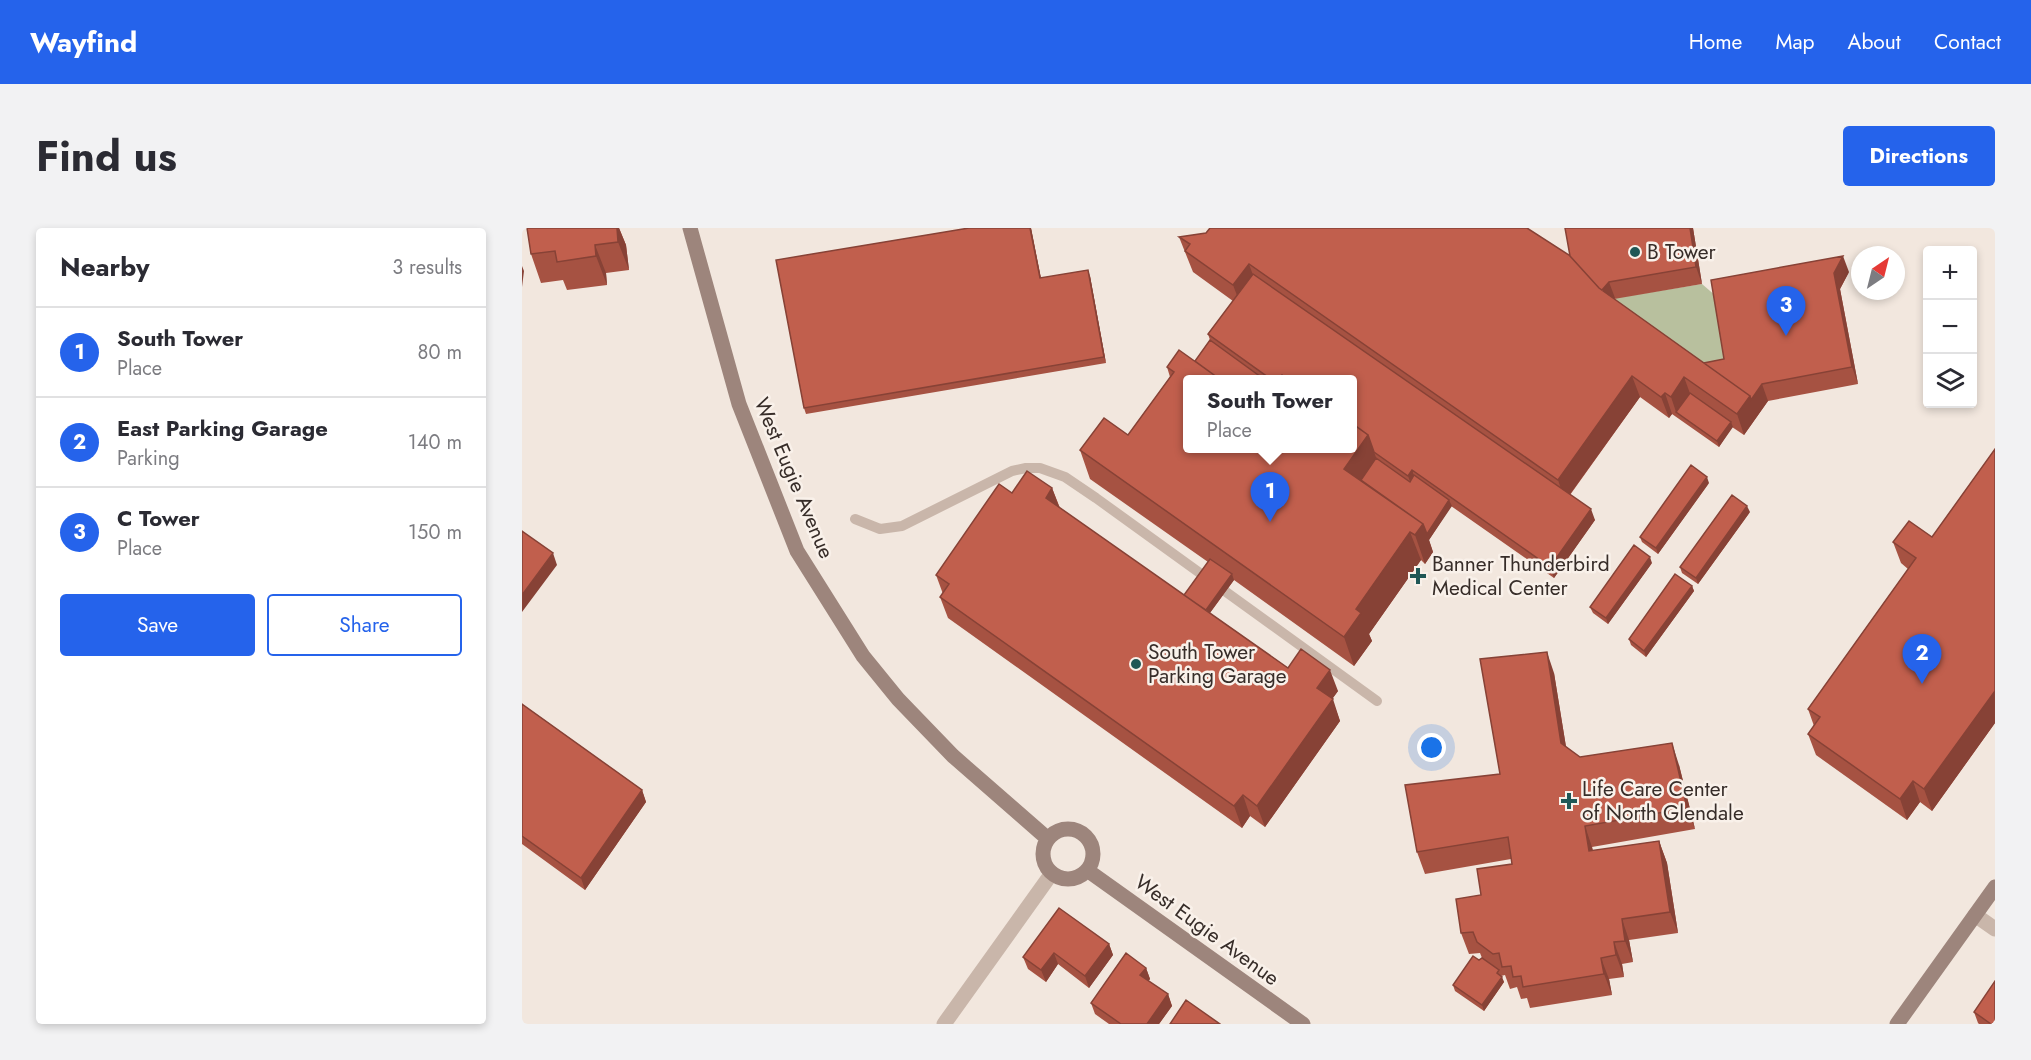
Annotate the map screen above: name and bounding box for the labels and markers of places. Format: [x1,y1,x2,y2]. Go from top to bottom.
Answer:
place label: B Tower [1647,237,1717,267]
marker: B Tower [1628,245,1642,259]
pin: 3 [1766,286,1806,336]
pin: 1 [1250,472,1290,522]
place label: Banner Thunderbird Medical Center [1432,549,1610,603]
marker: Banner Thunderbird Medical Center [1409,567,1427,585]
pin: 2 [1902,634,1942,684]
place label: South Tower Parking Garage [1148,637,1287,691]
marker: South Tower Parking Garage [1129,657,1143,671]
place label: Life Care Center of North Glendale [1582,774,1744,828]
marker: Life Care Center of North Glendale [1560,792,1578,810]

